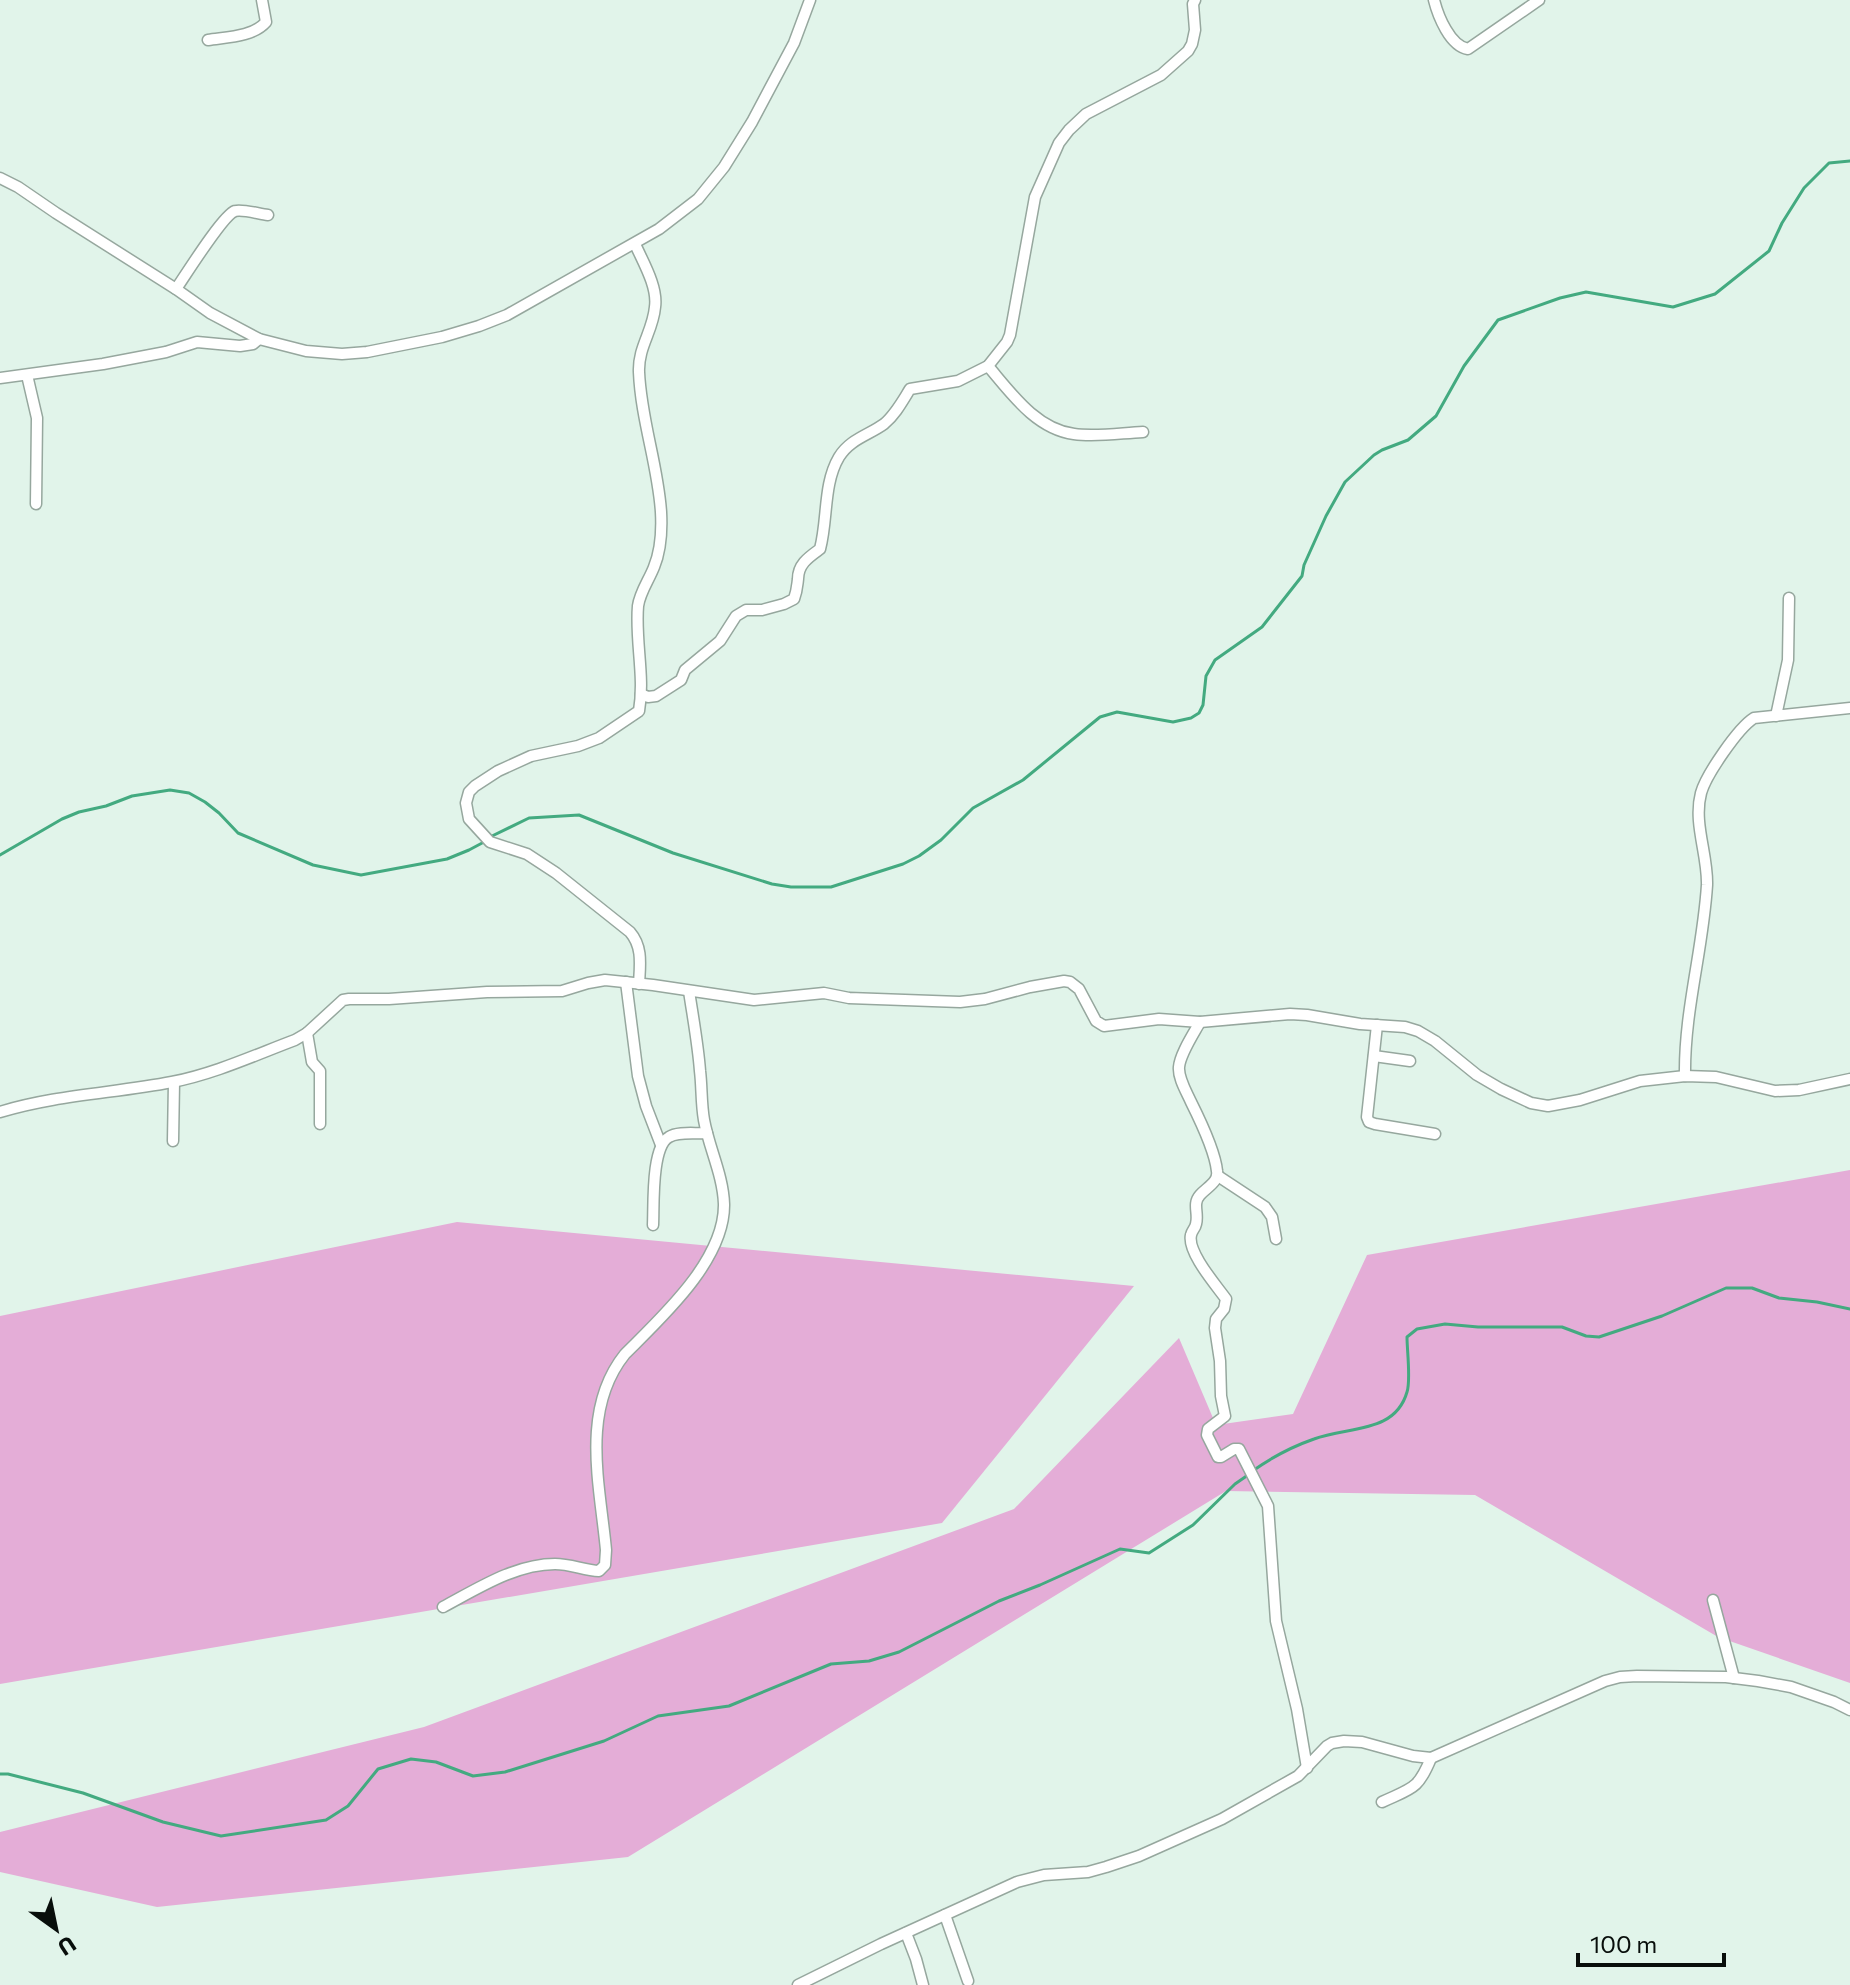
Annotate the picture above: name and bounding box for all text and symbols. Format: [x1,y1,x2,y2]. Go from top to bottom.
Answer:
north arrow [16,1889,96,1969]
scale bar [1578,1917,1724,1967]
text: 100 m [1590,1929,1657,1958]
text: U [53,1931,81,1962]

